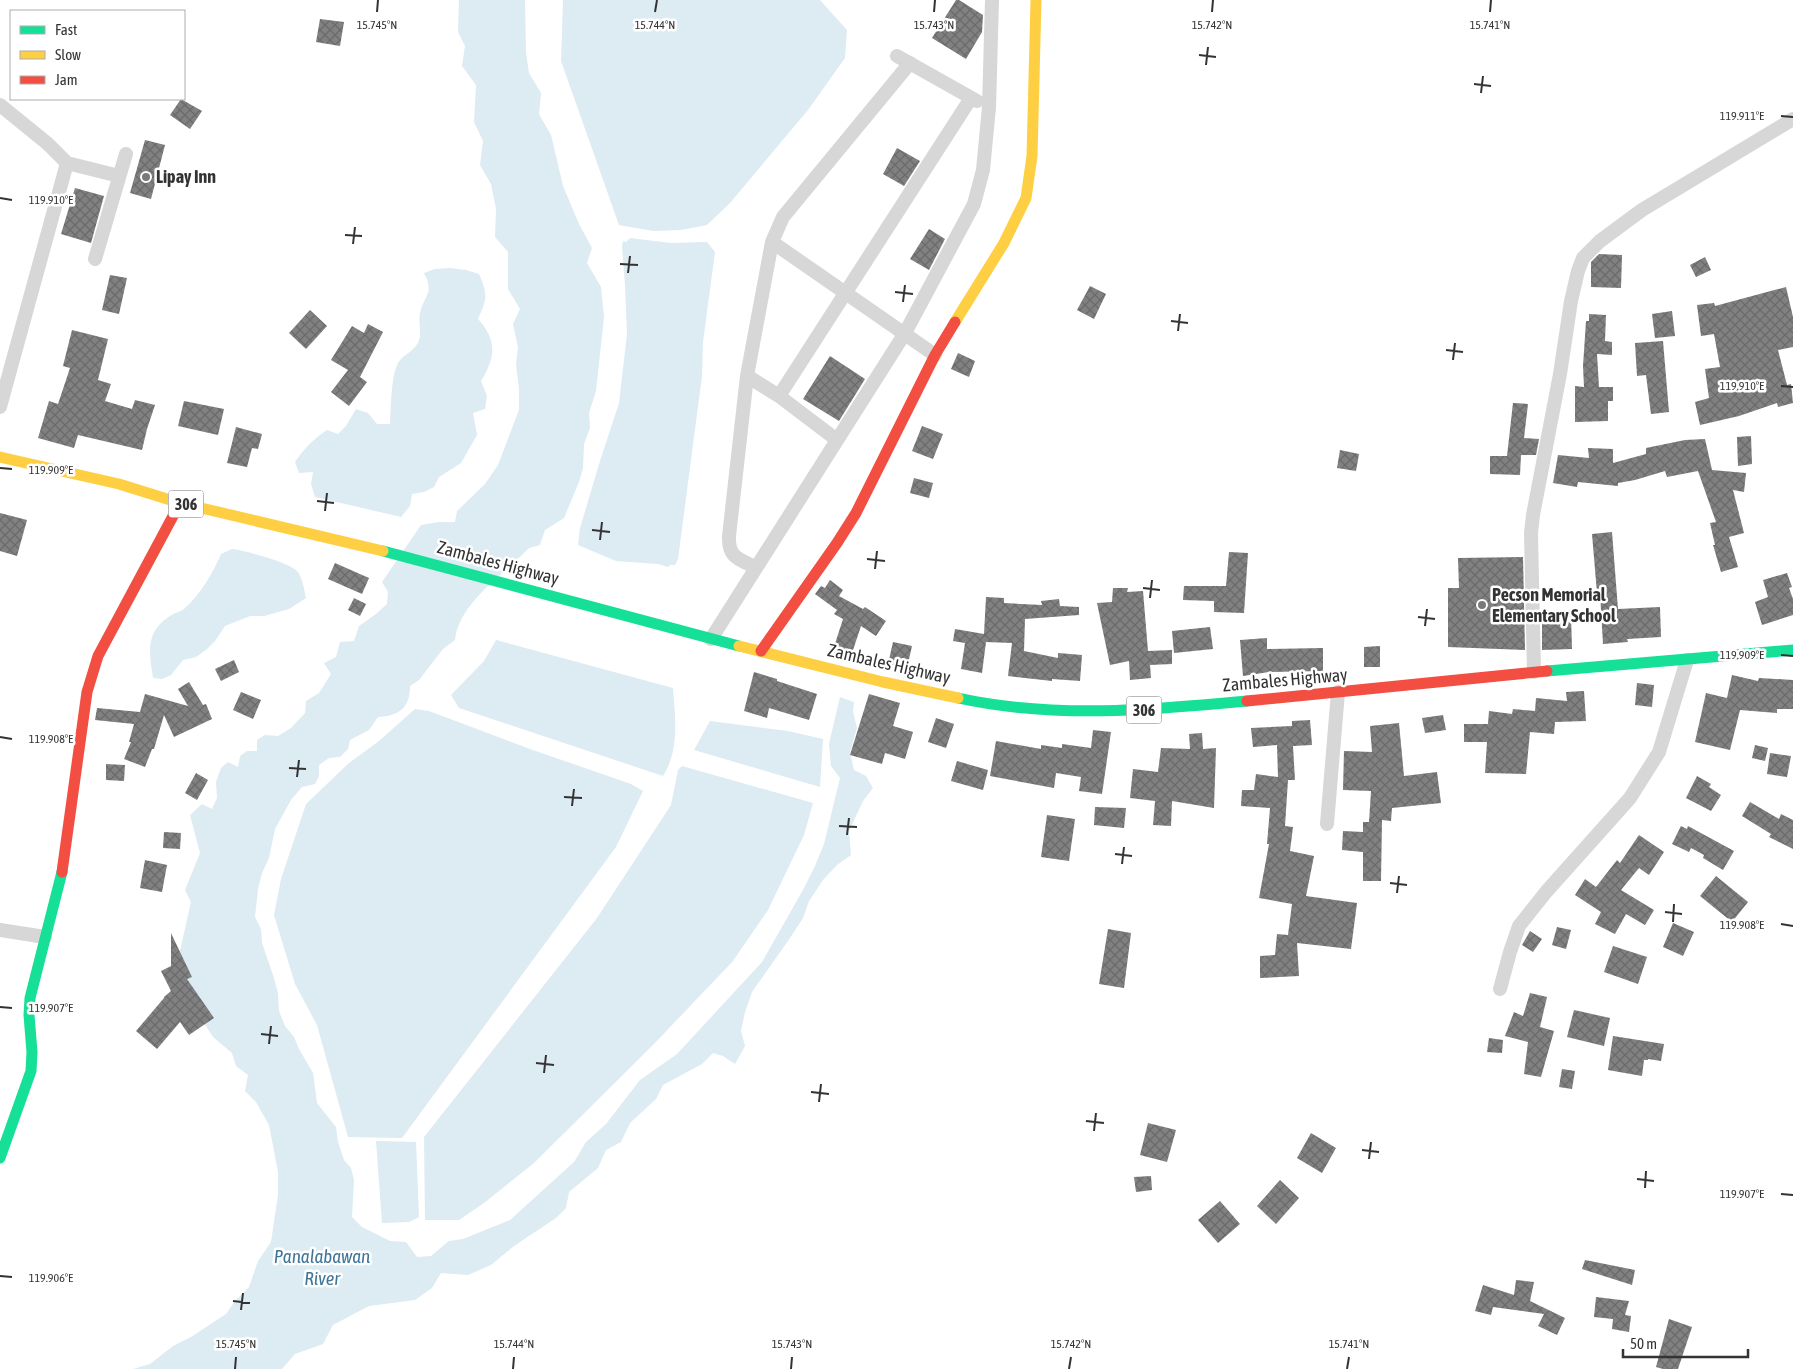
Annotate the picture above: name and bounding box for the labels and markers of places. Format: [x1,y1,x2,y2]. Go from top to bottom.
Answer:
place label: Lipay Inn [156,166,216,187]
marker: Lipay Inn [140,171,152,183]
place label: Pecson Memorial Elementary School [1492,584,1616,626]
marker: Pecson Memorial Elementary School [1476,599,1488,611]

